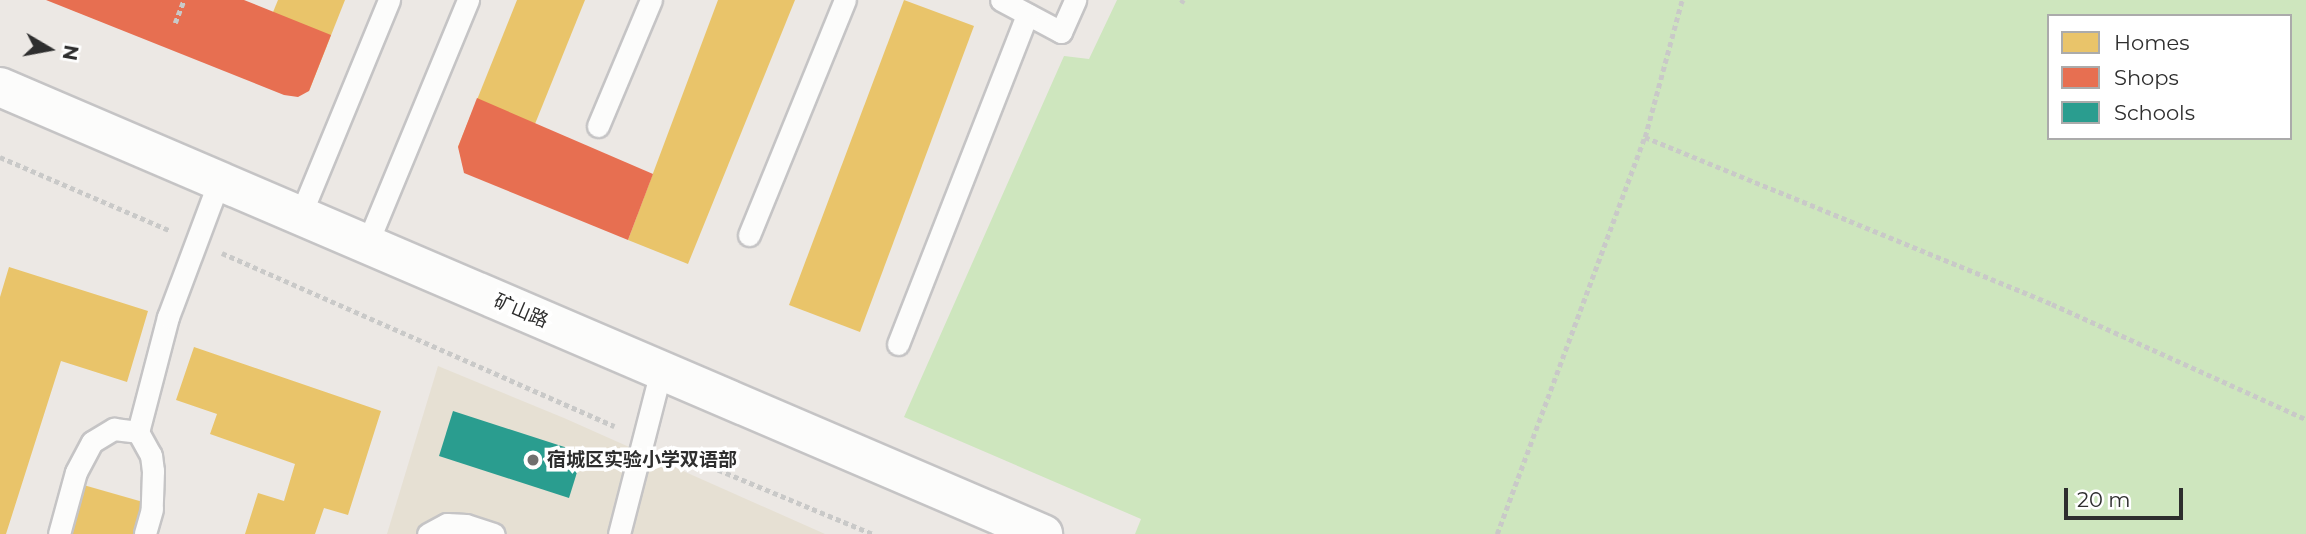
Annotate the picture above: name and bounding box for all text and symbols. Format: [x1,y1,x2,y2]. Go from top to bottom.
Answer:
north arrow [14,14,84,84]
legend [2047,14,2292,140]
text: Homes [2114,30,2189,55]
text: N [58,43,83,62]
text: Shops [2114,65,2179,90]
text: Schools [2114,100,2195,125]
street label: 矿山路 [490,289,552,333]
place label: 宿城区实验小学双语部 [547,449,737,471]
marker: 宿城区实验小学双语部 [525,452,541,468]
scale bar [2068,475,2187,518]
text: 20 m [2077,487,2131,512]

